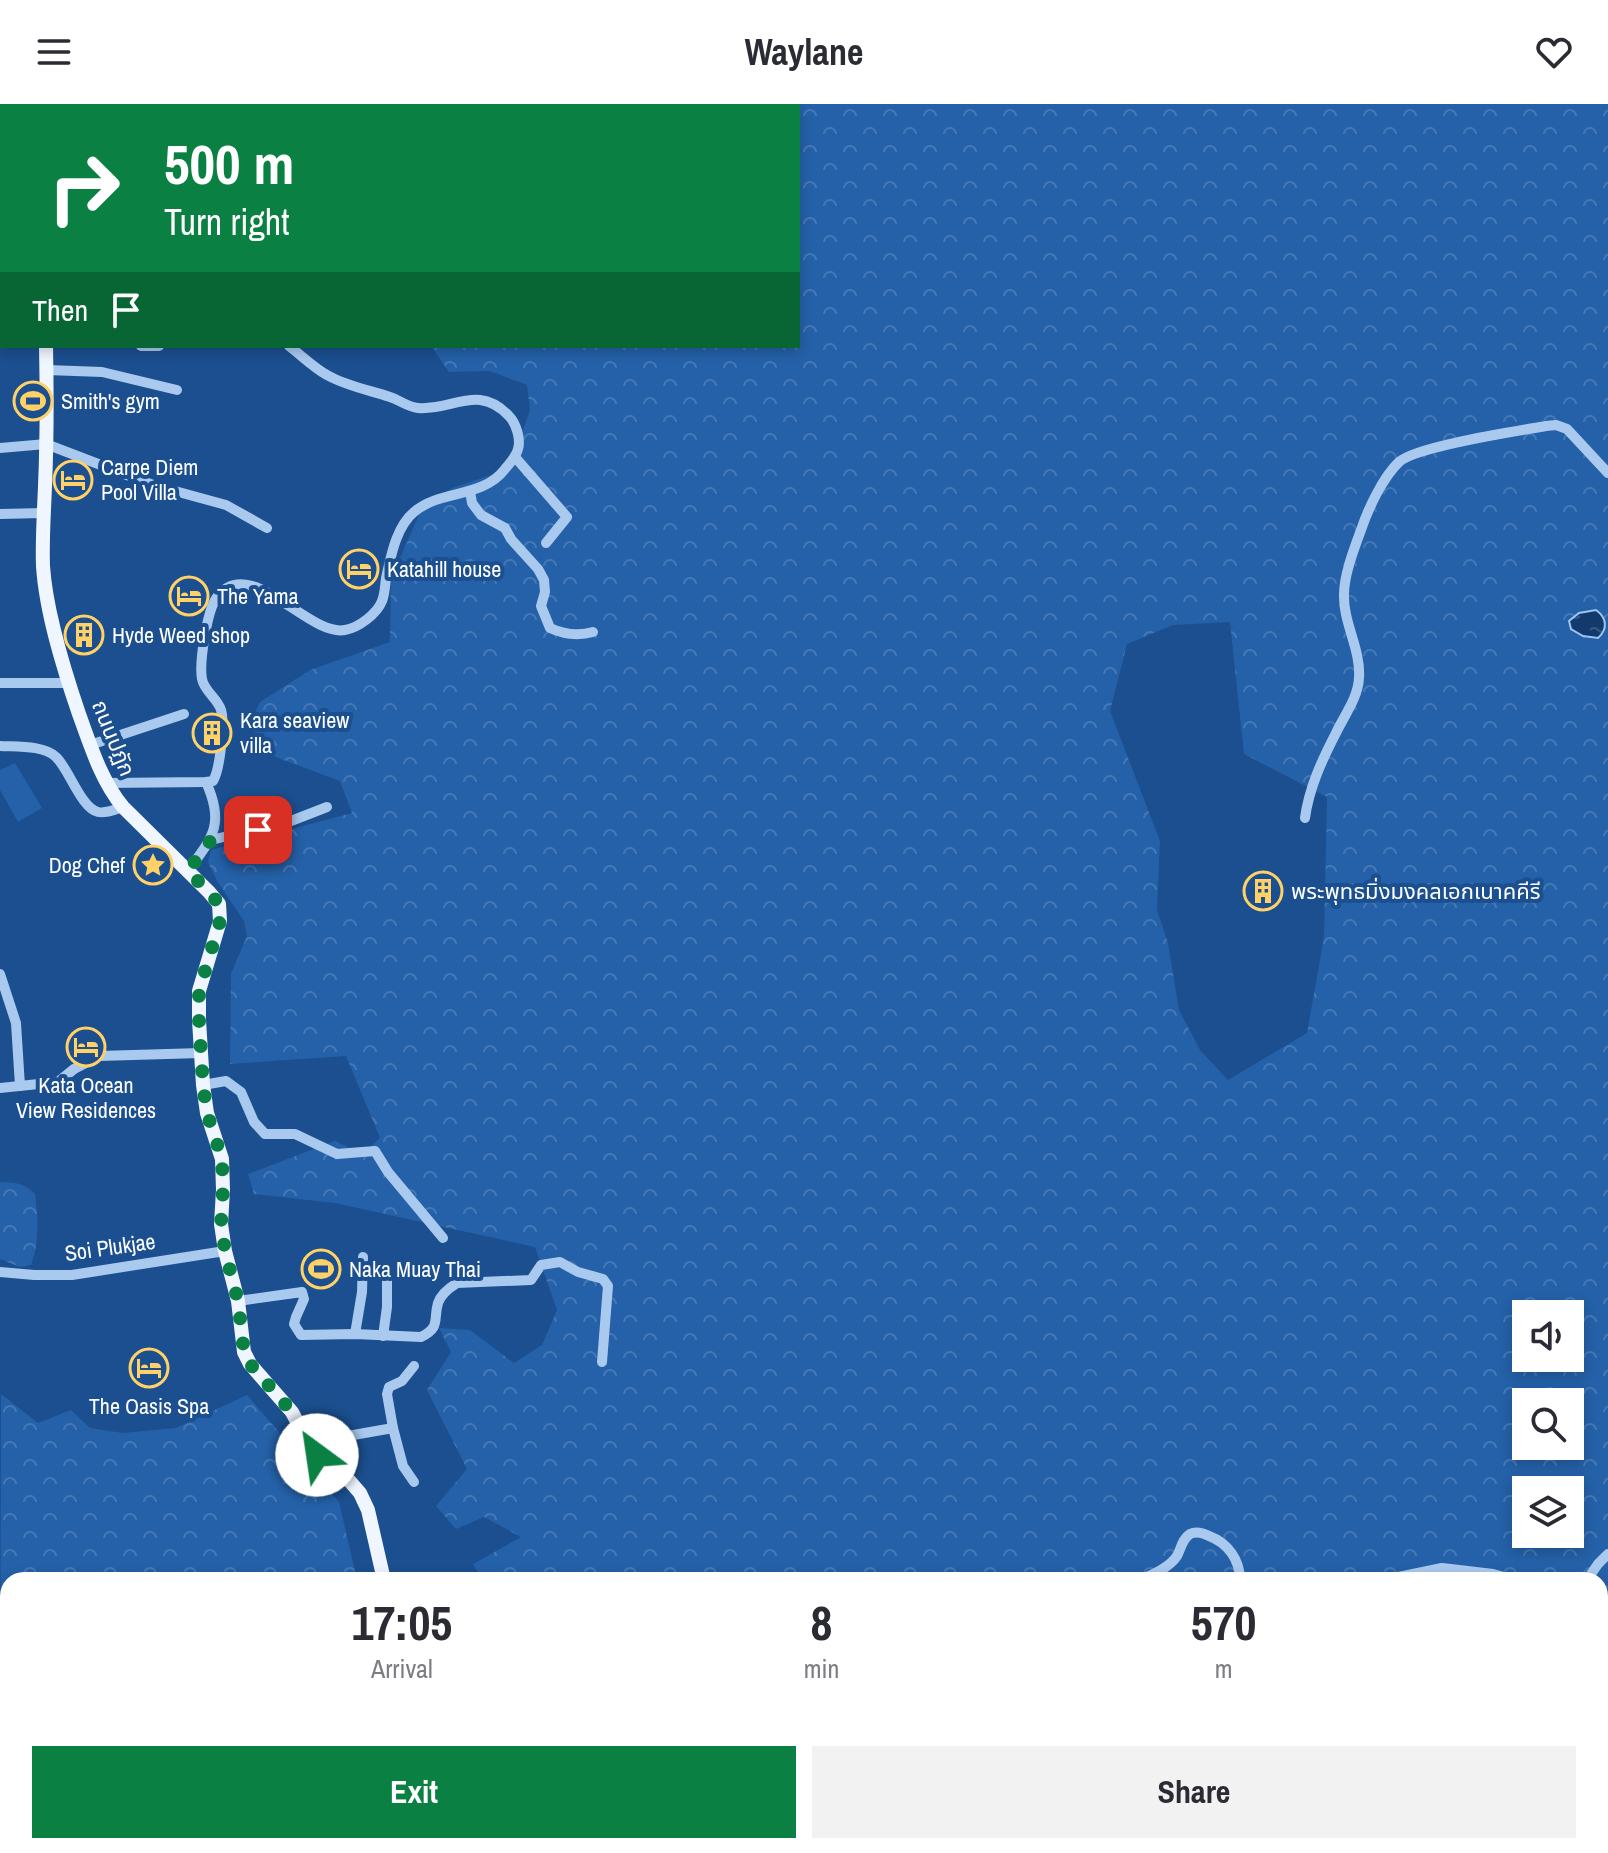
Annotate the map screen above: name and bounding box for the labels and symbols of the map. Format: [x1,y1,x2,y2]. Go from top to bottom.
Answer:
sports icon: Smith's gym [12,380,54,422]
place label: Smith's gym [61,386,160,416]
place label: Carpe Diem Pool Villa [101,452,198,507]
hotel icon: Carpe Diem Pool Villa [52,459,94,501]
hotel icon: Katahill house [338,548,380,590]
place label: Katahill house [387,554,501,584]
hotel icon: The Yama [168,575,210,617]
place label: The Yama [217,581,299,611]
building icon: Hyde Weed shop [63,614,105,656]
place label: Hyde Weed shop [112,620,250,650]
street label: ถนนปฏัก [85,695,143,781]
place label: Kara seaview villa [240,705,349,760]
building icon: Kara seaview villa [191,712,233,754]
pin [224,796,292,864]
place icon: Dog Chef [132,844,174,886]
place label: Dog Chef [49,850,126,880]
building icon: พระพุทธมิ่งมงคลเอกเนาคคีรี [1242,870,1284,912]
place label: พระพุทธมิ่งมงคลเอกเนาคคีรี [1291,876,1541,906]
hotel icon: Kata Ocean View Residences [65,1026,107,1068]
place label: Kata Ocean View Residences [16,1070,156,1125]
street label: Soi Plukjae [63,1226,157,1268]
sports icon: Naka Muay Thai [300,1248,342,1290]
place label: Naka Muay Thai [349,1254,481,1284]
hotel icon: The Oasis Spa [128,1347,170,1389]
place label: The Oasis Spa [89,1391,209,1421]
position arrow [275,1413,359,1497]

